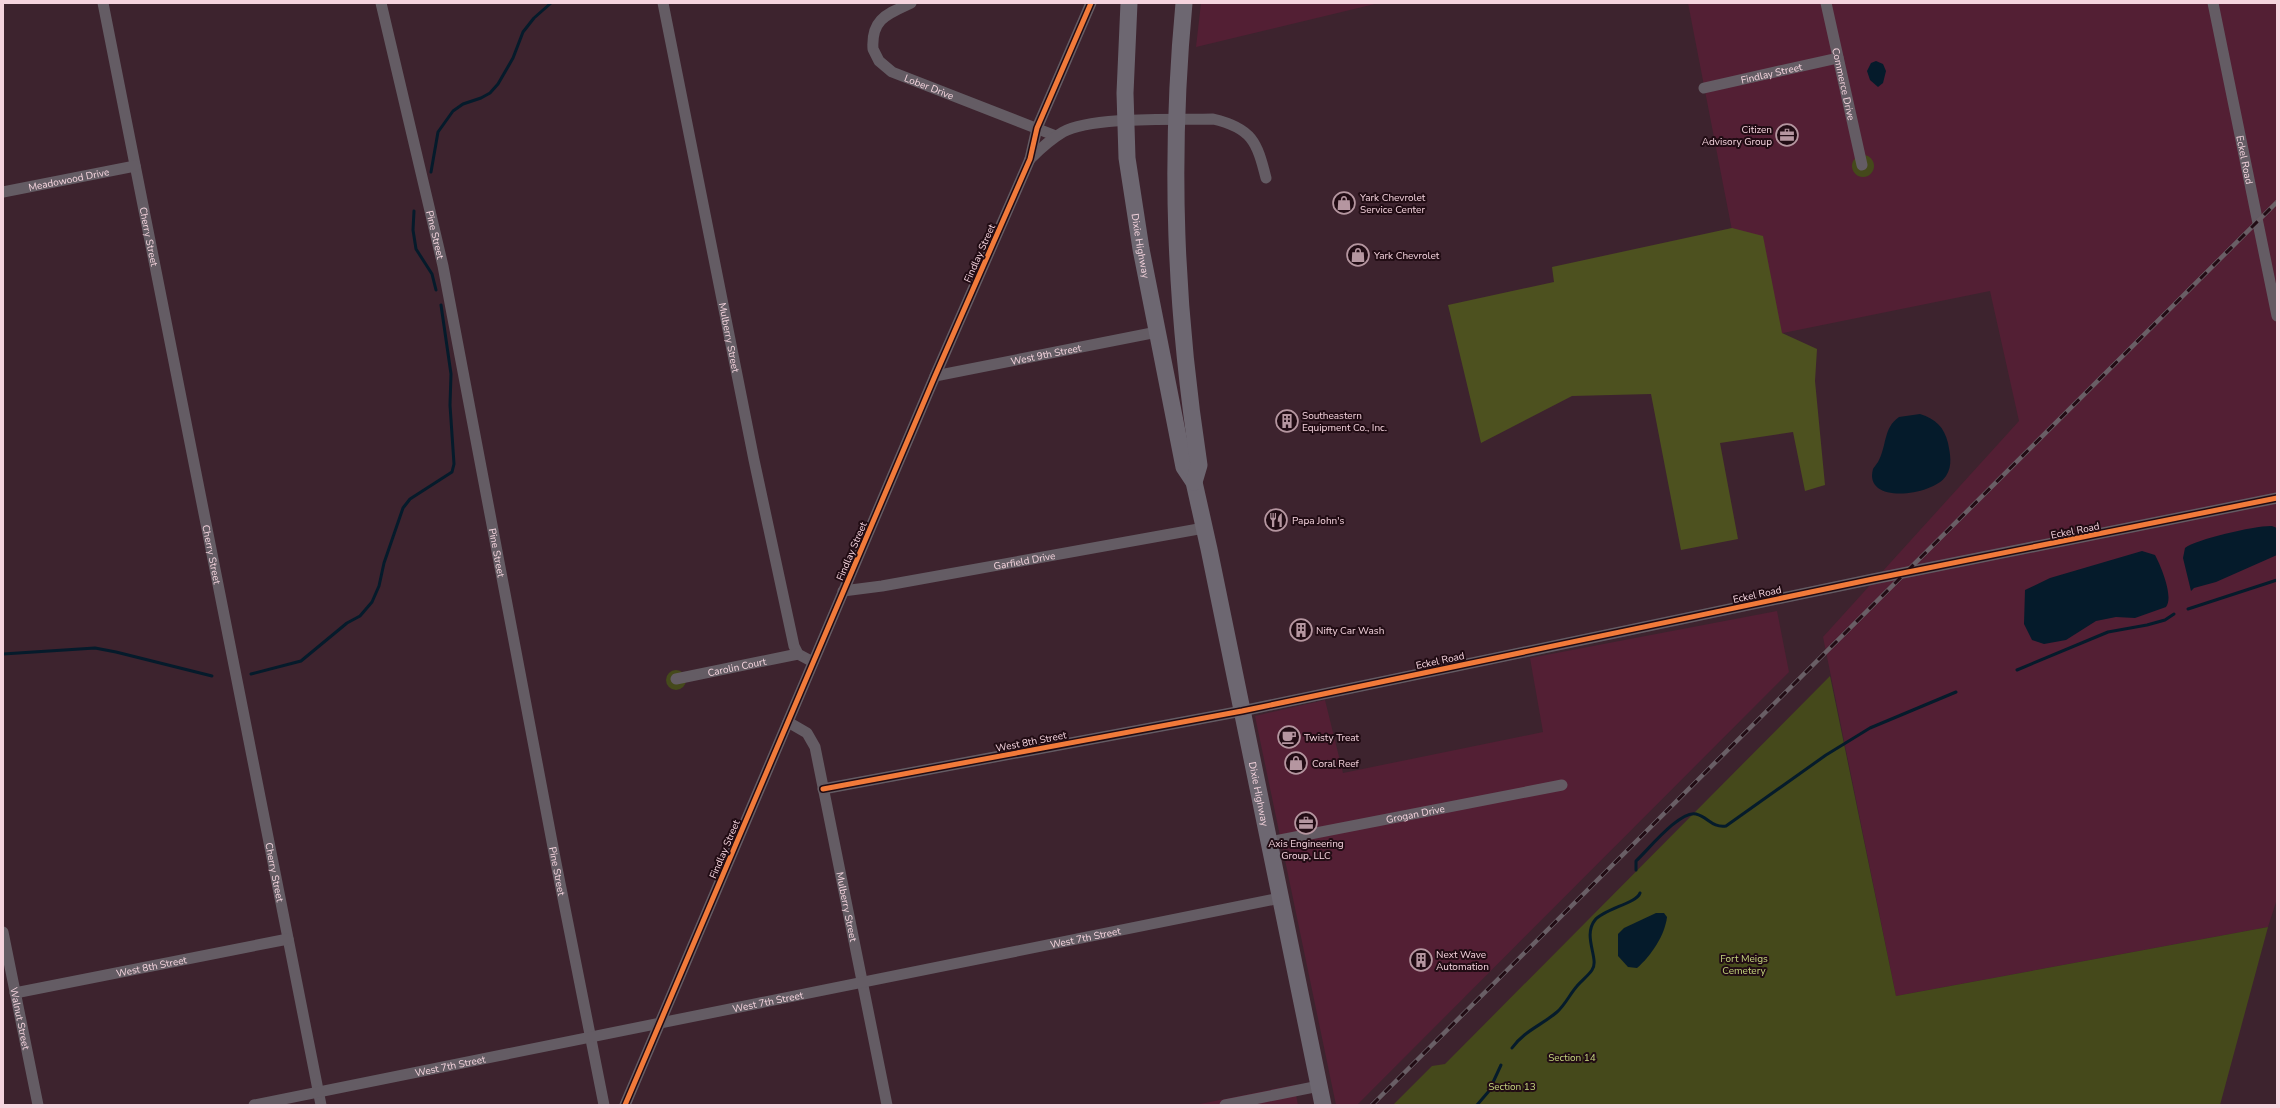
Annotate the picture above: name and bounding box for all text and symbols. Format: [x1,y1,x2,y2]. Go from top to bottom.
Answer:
street label: Commerce Drive [1828,47,1858,122]
street label: Findlay Street [1739,60,1804,88]
street label: Lober Drive [902,71,956,103]
office icon: Citizen Advisory Group [1774,122,1800,148]
place label: Citizen Advisory Group [1702,123,1772,149]
street label: Eckel Road [2232,134,2256,186]
street label: Meadowood Drive [27,165,111,195]
shop icon: Yark Chevrolet Service Center [1331,190,1357,216]
place label: Yark Chevrolet Service Center [1359,191,1426,217]
street label: Cherry Street [135,206,161,268]
street label: Pine Street [422,209,447,261]
street label: Dixie Highway [1128,213,1153,280]
street label: Findlay Street [961,222,999,285]
shop icon: Yark Chevrolet [1345,242,1371,268]
place label: Yark Chevrolet [1373,249,1440,263]
street label: Mulberry Street [715,302,742,374]
street label: West 9th Street [1010,341,1083,369]
building icon: Southeastern Equipment Co., Inc. [1274,408,1300,434]
place label: Southeastern Equipment Co., Inc. [1302,409,1387,435]
restaurant icon: Papa John's [1263,507,1289,533]
place label: Papa John's [1292,514,1344,528]
street label: Findlay Street [833,519,871,583]
street label: Eckel Road [2050,519,2101,543]
street label: Cherry Street [198,524,224,586]
street label: Pine Street [485,527,508,579]
street label: Garfield Drive [993,549,1057,574]
street label: Eckel Road [1732,583,1783,607]
building icon: Nifty Car Wash [1288,617,1314,643]
place label: Nifty Car Wash [1316,624,1384,638]
street label: Eckel Road [1415,649,1466,673]
street label: Carolin Court [706,655,768,680]
cafe icon: Twisty Treat [1276,724,1302,750]
street label: West 8th Street [995,728,1068,756]
place label: Twisty Treat [1304,731,1360,745]
shop icon: Coral Reef [1283,750,1309,776]
place label: Coral Reef [1312,757,1360,771]
street label: Dixie Highway [1245,761,1272,828]
street label: Grogan Drive [1385,802,1446,827]
office icon: Axis Engineering Group, LLC [1293,810,1319,836]
street label: Findlay Street [706,817,744,881]
place label: Axis Engineering Group, LLC [1268,837,1344,863]
street label: Cherry Street [261,841,287,904]
street label: Pine Street [545,846,568,897]
street label: Mulberry Street [832,871,860,944]
street label: West 7th Street [1049,924,1122,952]
building icon: Next Wave Automation [1408,947,1434,973]
place label: Next Wave Automation [1436,948,1489,974]
park label: Fort Meigs Cemetery [1720,952,1768,978]
street label: West 8th Street [115,953,189,981]
street label: Walnut Street [6,986,33,1051]
street label: West 7th Street [731,988,805,1016]
park label: Section 14 [1548,1051,1596,1065]
street label: West 7th Street [414,1052,487,1080]
park label: Section 13 [1488,1080,1536,1094]

